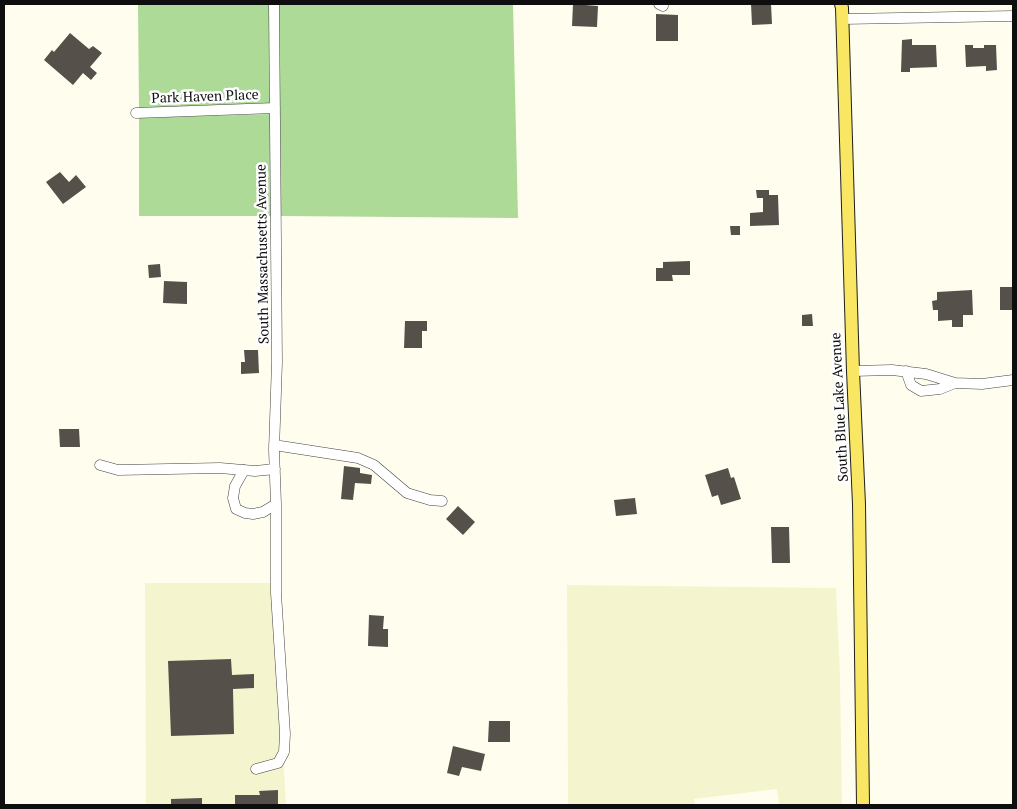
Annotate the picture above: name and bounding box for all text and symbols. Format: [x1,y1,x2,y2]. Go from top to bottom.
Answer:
street label: Park Haven Place [151,87,259,107]
street label: South Massachusetts Avenue [253,164,273,344]
street label: South Blue Lake Avenue [828,332,852,482]

